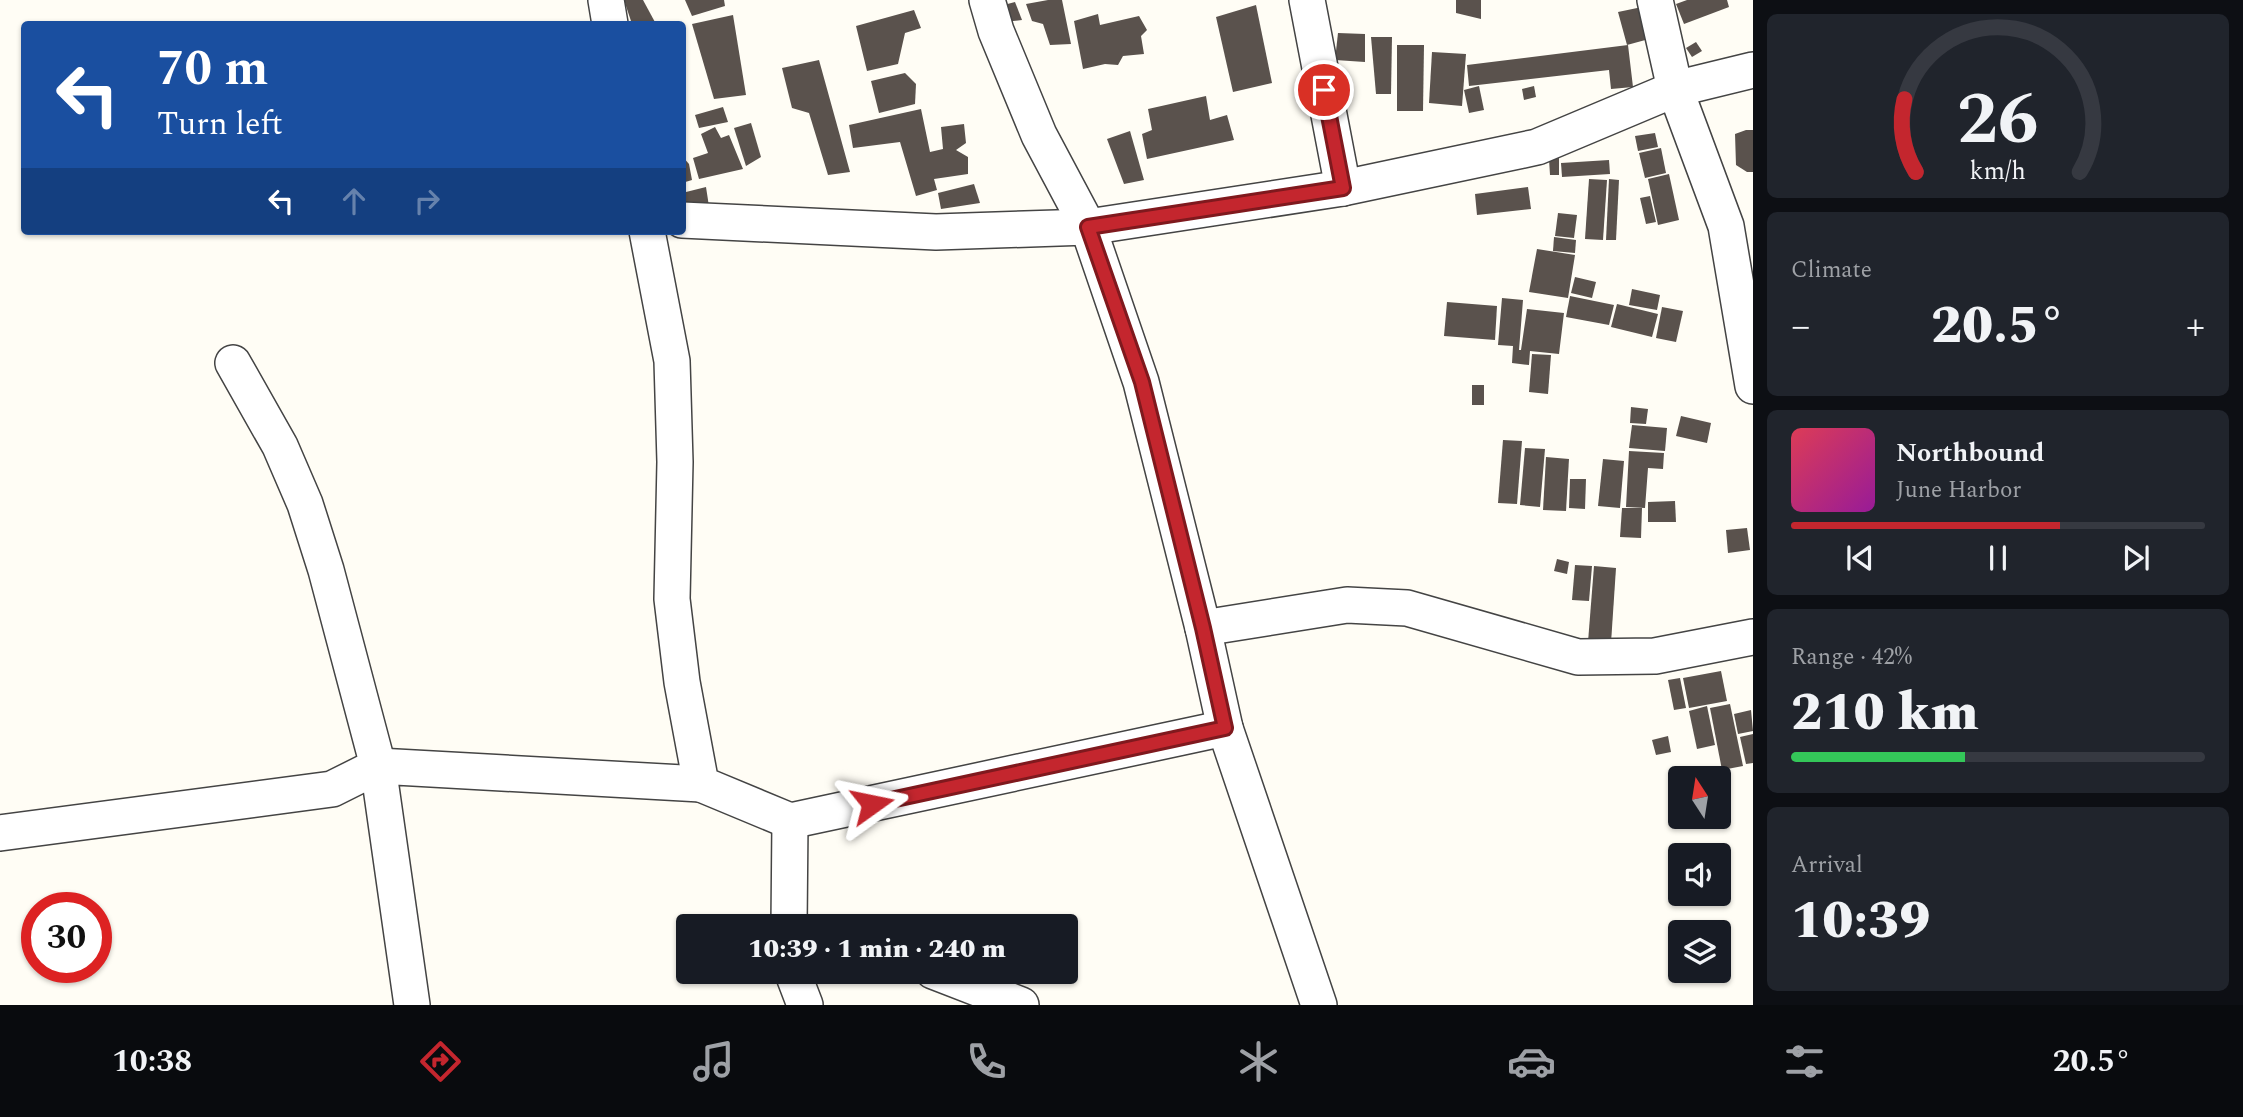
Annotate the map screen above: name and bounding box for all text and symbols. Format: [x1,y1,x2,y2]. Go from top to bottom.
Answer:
text: 70 m [157,32,268,107]
icon: left [42,49,133,140]
pin [1294,60,1354,120]
text: 26 [1957,65,2039,176]
icon: arrive [1305,71,1343,109]
text: Turn left [157,100,283,149]
text: km/h [1970,153,2026,191]
icon: left [262,182,300,220]
icon: ahead [335,182,373,220]
icon: right [408,182,446,220]
text: Climate [1791,253,1872,288]
text: 20.5° [1931,287,2065,366]
text: − [1791,298,1810,356]
text: + [2186,298,2205,356]
text: Northbound [1896,433,2044,473]
text: June Harbor [1896,473,2021,508]
icon: previous [1841,539,1879,577]
icon: pause [1979,539,2017,577]
icon: next [2117,539,2155,577]
text: Range · 42% [1791,640,1912,675]
text: 210 km [1791,674,1979,753]
north arrow [1668,766,1731,830]
map controls [1668,766,1731,983]
position arrow [835,767,909,841]
button: sound [1668,843,1731,906]
text: Arrival [1791,848,1863,883]
text: 10:39 [1791,882,1930,961]
speed limit sign: 30 [21,892,112,983]
button: layers [1668,920,1731,983]
text: 10:39 · 1 min · 240 m [748,929,1006,969]
text: 10:38 [112,1037,192,1086]
icon: directions [416,1037,465,1086]
icon: music [689,1037,738,1086]
icon: phone [962,1037,1011,1086]
icon: climate [1234,1037,1283,1086]
icon: car [1507,1037,1556,1086]
icon: filters [1780,1037,1829,1086]
text: 20.5° [2053,1037,2131,1086]

